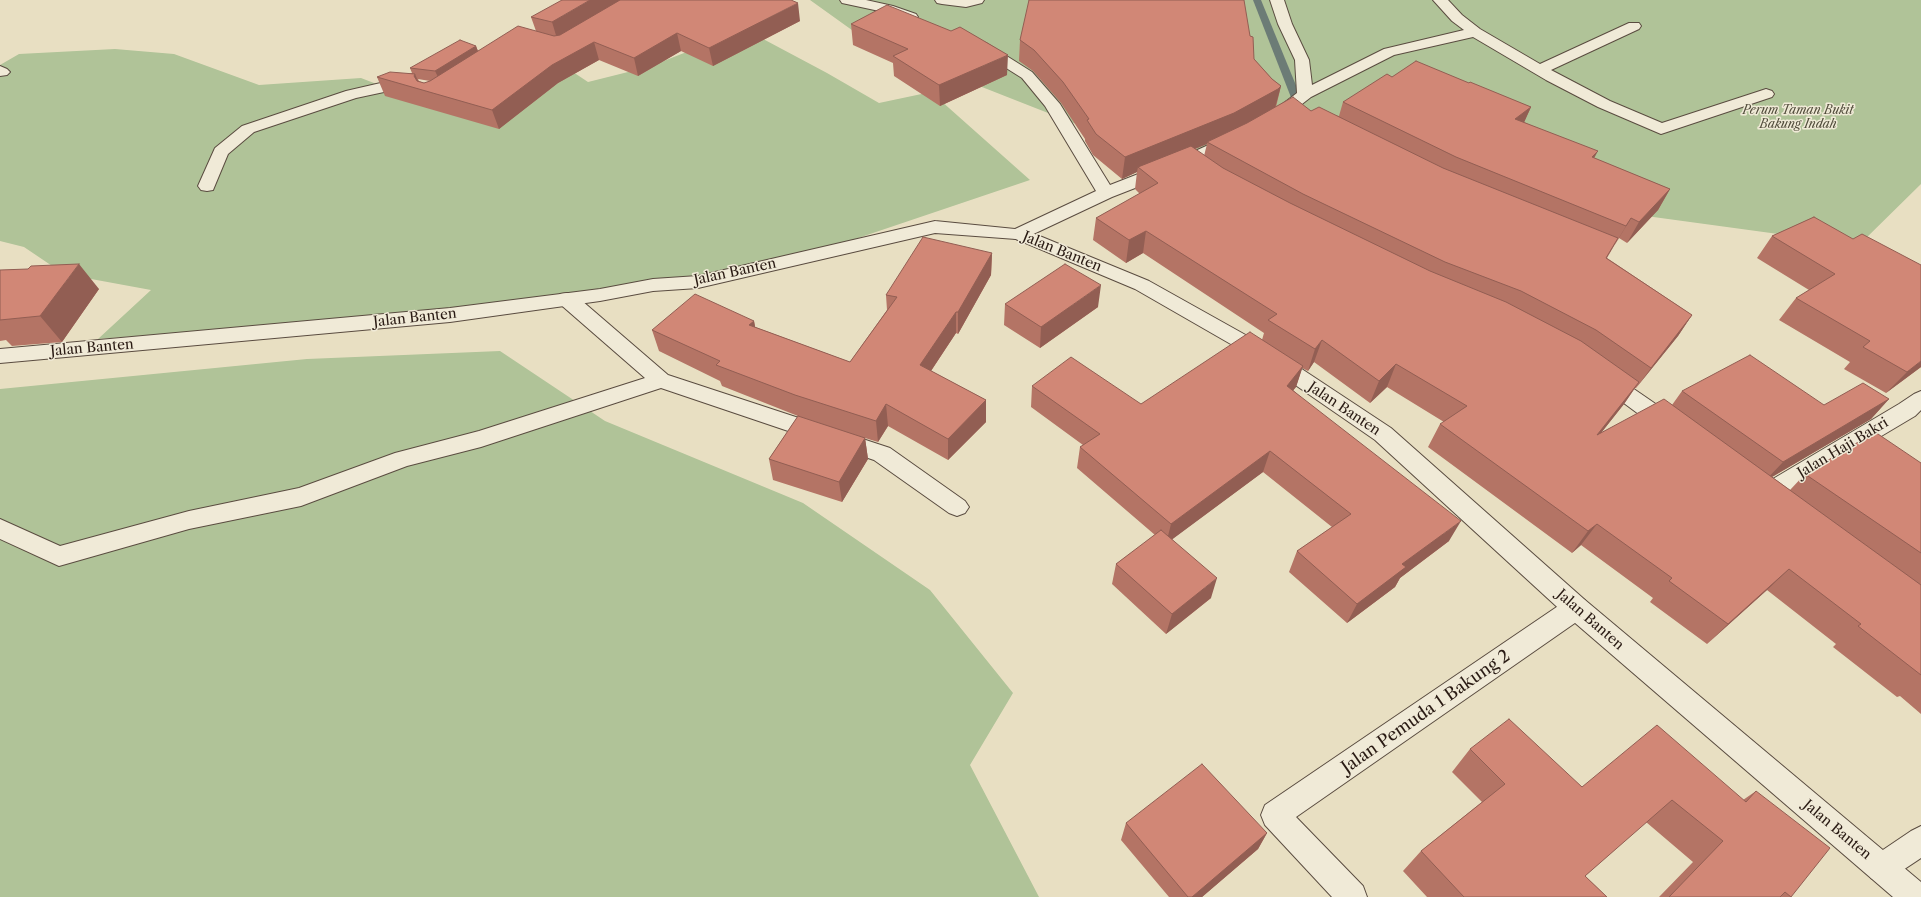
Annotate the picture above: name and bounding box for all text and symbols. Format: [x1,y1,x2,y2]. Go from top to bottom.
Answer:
park label: Perum Taman Bukit Bakung Indah [1743,104,1853,132]
street label: Jalan Banten [1020,229,1104,275]
street label: Jalan Banten [692,255,778,289]
street label: Jalan Banten [373,305,457,331]
street label: Jalan Banten [50,336,134,360]
street label: Jalan Banten [1305,379,1383,439]
street label: Jalan Haji Bakri [1795,414,1891,482]
street label: Jalan Banten [1553,586,1627,654]
street label: Jalan Pemuda 1 Bakung 2 [1338,646,1514,778]
street label: Jalan Banten [1800,797,1874,863]

